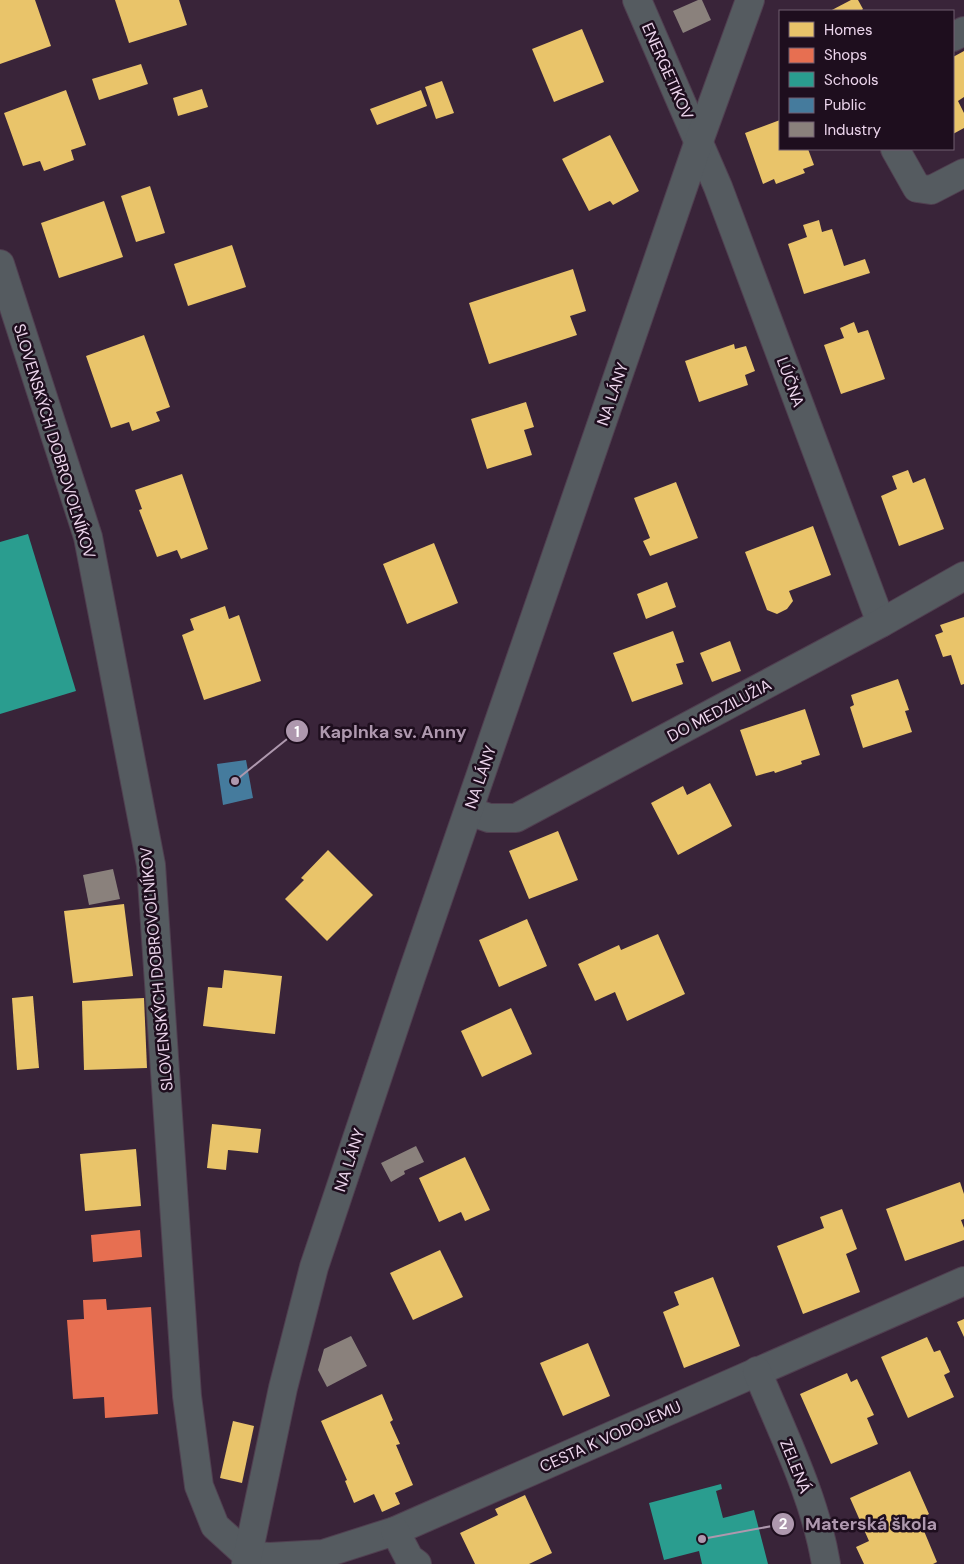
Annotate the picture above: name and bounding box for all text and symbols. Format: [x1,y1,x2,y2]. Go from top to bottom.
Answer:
legend [779,10,954,150]
street label: ENERGETIKOV [637,19,698,123]
text: Homes [824,20,873,40]
text: Shops [824,45,867,65]
text: Schools [824,70,879,90]
text: Public [824,95,866,115]
text: Industry [824,120,882,140]
street label: SLOVENSKÝCH DOBROVOĽNÍKOV [9,321,100,562]
street label: LÚČNA [772,354,809,410]
street label: NA LÁNY [592,360,633,428]
street label: DO MEDZILUŽIA [664,674,775,747]
callout: Kaplnka sv. Anny [284,715,476,748]
text: Kaplnka sv. Anny [319,720,467,744]
text: 1 [294,722,300,742]
street label: NA LÁNY [460,743,501,811]
street label: SLOVENSKÝCH DOBROVOĽNÍKOV [135,846,178,1092]
street label: NA LÁNY [329,1126,370,1194]
street label: CESTA K VODOJEMU [536,1396,684,1477]
street label: ZELENÁ [775,1436,816,1497]
callout: Materská škola [770,1507,947,1540]
text: Materská škola [805,1512,937,1536]
text: 2 [779,1514,788,1534]

